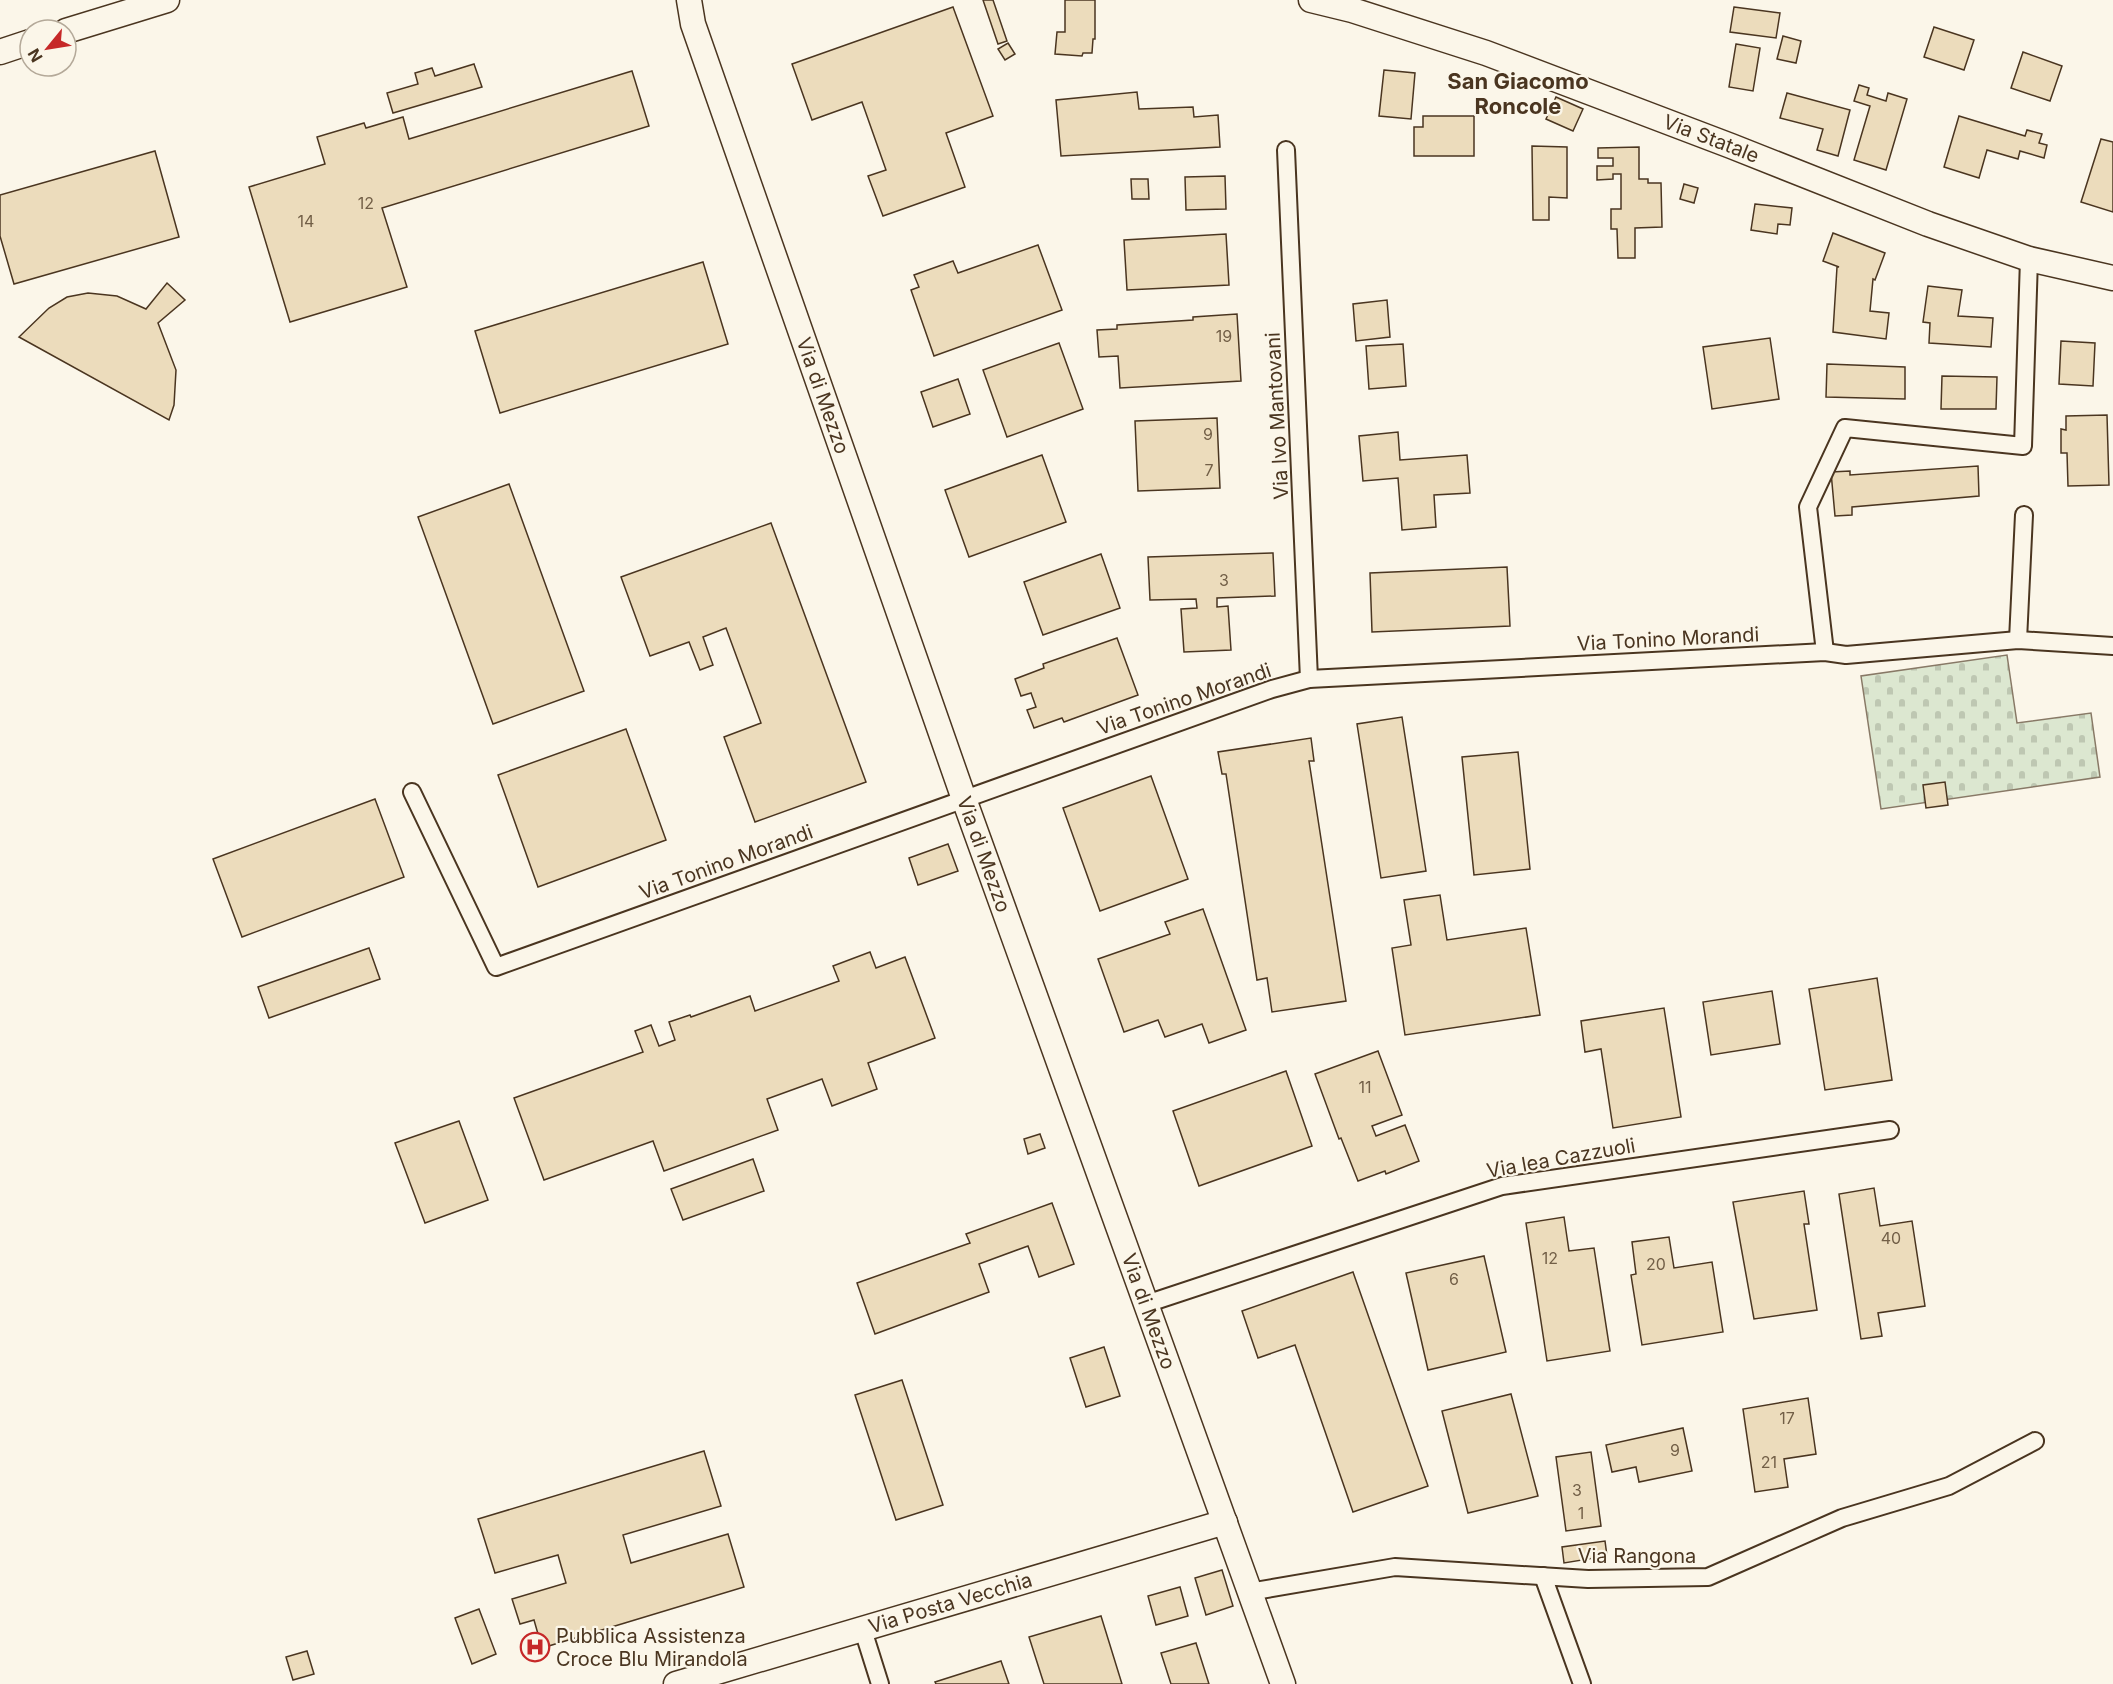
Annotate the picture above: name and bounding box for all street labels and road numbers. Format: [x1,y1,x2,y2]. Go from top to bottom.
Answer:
street label: Via Statale [1660,109,1763,168]
street label: Via Ivo Mantovani [1261,332,1293,500]
street label: Via di Mezzo [792,334,854,457]
street label: Via Tonino Morandi [1576,622,1760,656]
street label: Via Tonino Morandi [1094,658,1274,740]
street label: Via di Mezzo [952,793,1016,915]
street label: Via Tonino Morandi [636,819,816,905]
street label: Via lea Cazzuoli [1485,1133,1637,1183]
street label: Via di Mezzo [1117,1250,1181,1373]
street label: Via Rangona [1578,1544,1696,1568]
street label: Via Posta Vecchia [866,1568,1035,1639]

